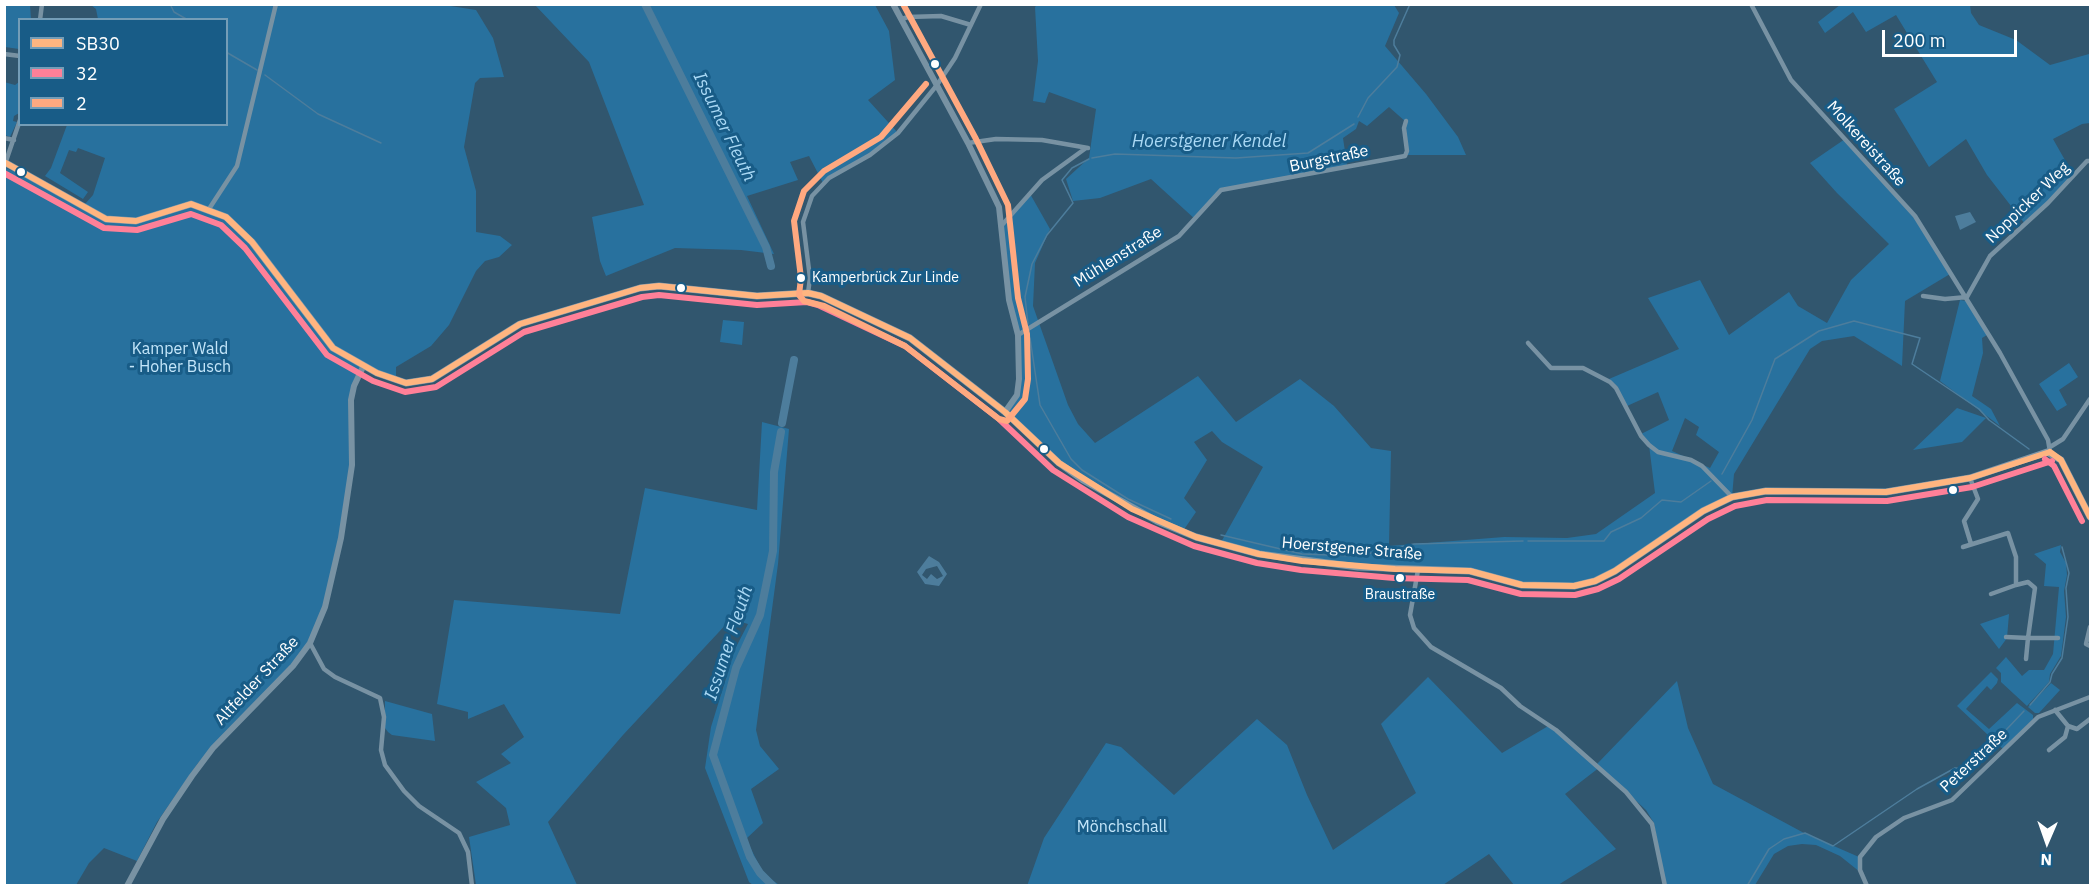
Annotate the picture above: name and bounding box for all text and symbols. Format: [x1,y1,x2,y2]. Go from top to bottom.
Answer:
legend [18,18,228,126]
scale bar [1885,18,2020,56]
text: 200 m [1893,29,1945,52]
text: SB30 [76,32,120,55]
unlabelled marker [929,58,941,70]
text: 32 [76,62,98,85]
water label: Issumer Fleuth [688,69,760,185]
text: 2 [76,92,87,115]
street label: Molkereistraße [1823,97,1909,191]
water label: Hoerstgener Kendel [1132,131,1286,153]
street label: Burgstraße [1288,141,1370,177]
street label: Noppicker Weg [1982,158,2074,248]
unlabelled marker [15,166,27,178]
street label: Mühlenstraße [1070,222,1166,292]
place label: Kamperbrück Zur Linde [812,270,959,286]
marker: Kamperbrück Zur Linde [795,272,807,284]
unlabelled marker [675,282,687,294]
park label: Kamper Wald - Hoher Busch [129,339,231,377]
unlabelled marker [1038,443,1050,455]
unlabelled marker [1947,484,1959,496]
street label: Hoerstgener Straße [1281,533,1423,565]
marker: Braustraße [1394,572,1406,584]
water label: Issumer Fleuth [700,583,758,703]
place label: Braustraße [1365,587,1435,603]
street label: Altfelder Straße [211,633,303,729]
street label: Peterstraße [1936,725,2012,797]
north arrow [2017,812,2077,872]
park label: Mönchschall [1077,817,1167,837]
text: N [2040,850,2053,870]

